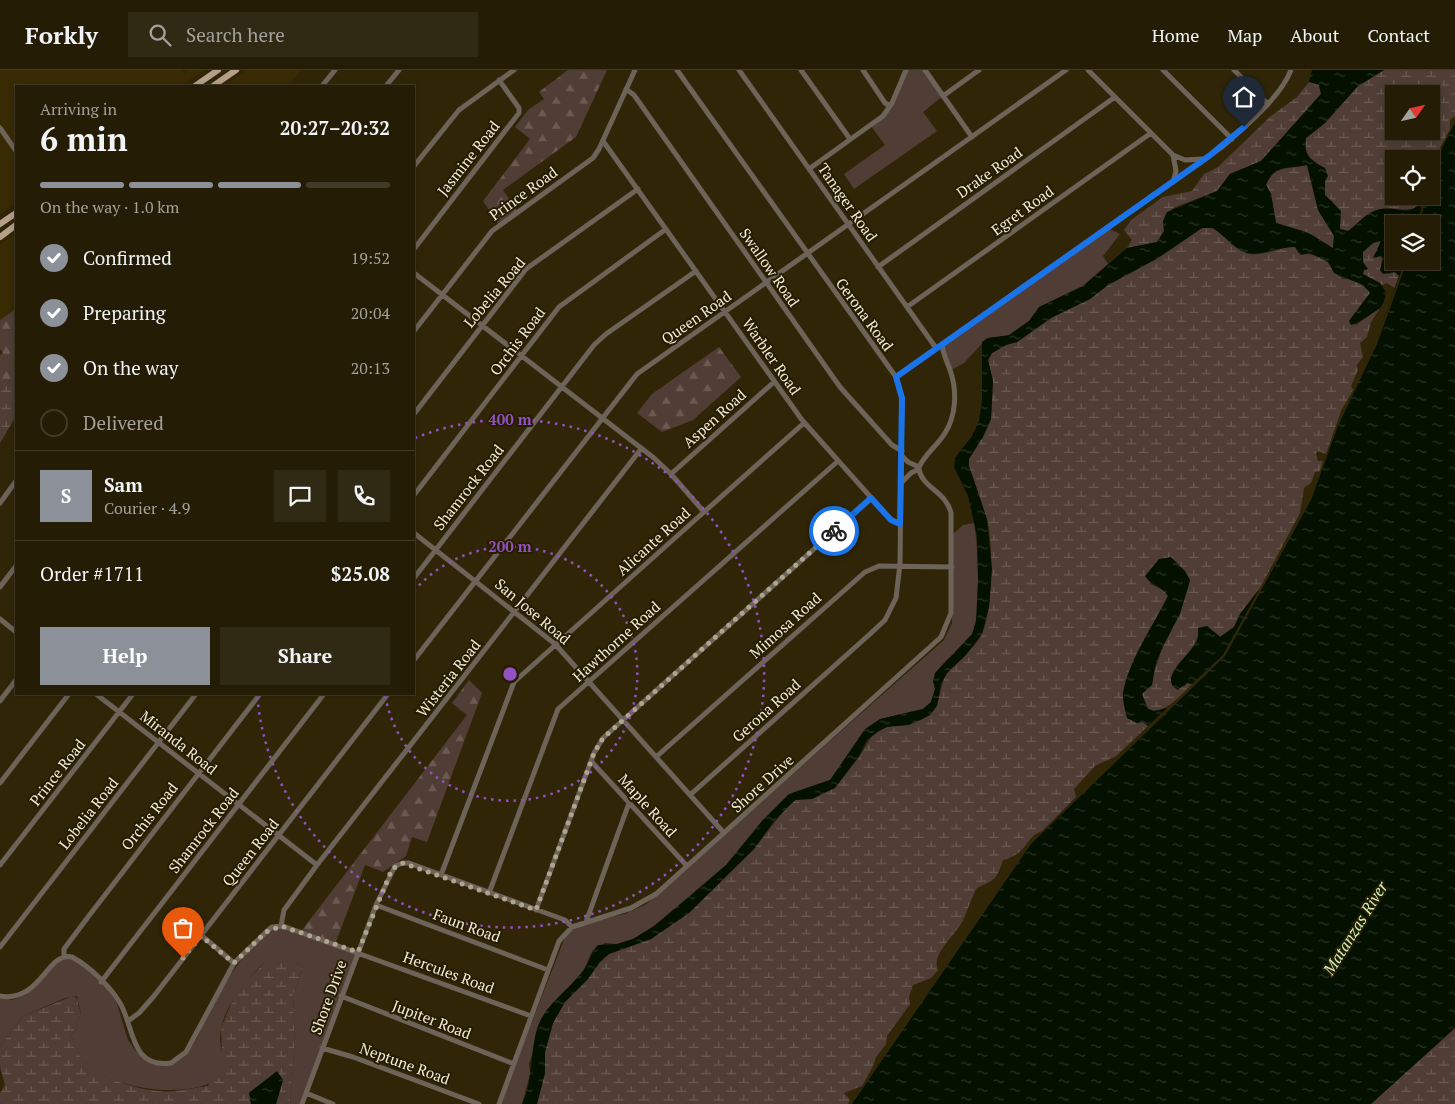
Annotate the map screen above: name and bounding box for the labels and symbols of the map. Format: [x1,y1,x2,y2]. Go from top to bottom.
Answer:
pin [1223,76,1265,127]
north arrow [1385,85,1440,140]
street label: Jasmine Road [432,116,504,200]
street label: Drake Road [952,142,1026,202]
street label: Tanager Road [814,159,882,245]
street label: Prince Road [485,162,561,224]
street label: Egret Road [987,181,1057,239]
street label: Swallow Road [736,224,804,310]
street label: Lobelia Road [459,253,529,331]
street label: Gerona Road [832,274,898,354]
street label: Queen Road [657,286,735,348]
street label: Orchis Road [485,303,549,379]
street label: Warbler Road [738,314,806,398]
street label: Aspen Road [678,384,750,452]
text: 400 m [488,409,532,429]
street label: Shamrock Road [428,440,508,534]
street label: Alicante Road [612,502,694,580]
courier [809,506,859,556]
text: 200 m [488,536,532,556]
street label: San Jose Road [491,574,575,648]
street label: Mimosa Road [745,587,825,663]
street label: Hawthorne Road [568,596,664,686]
street label: Wisteria Road [411,635,485,721]
centre of rings [501,665,519,683]
street label: Gerona Road [728,674,804,746]
street label: Miranda Road [136,706,222,778]
street label: Prince Road [25,735,89,809]
street label: Shore Drive [726,750,798,816]
street label: Maple Road [614,769,682,841]
street label: Lobelia Road [54,773,122,853]
street label: Orchis Road [116,778,182,854]
street label: Shamrock Road [163,783,243,877]
street label: Queen Road [217,814,283,890]
water label: Matanzas River [1317,877,1393,980]
street label: Faun Road [431,904,503,946]
pin [162,907,204,958]
street label: Hercules Road [401,946,497,998]
street label: Shore Drive [305,957,351,1037]
street label: Jupiter Road [390,995,474,1043]
street label: Neptune Road [357,1037,453,1089]

